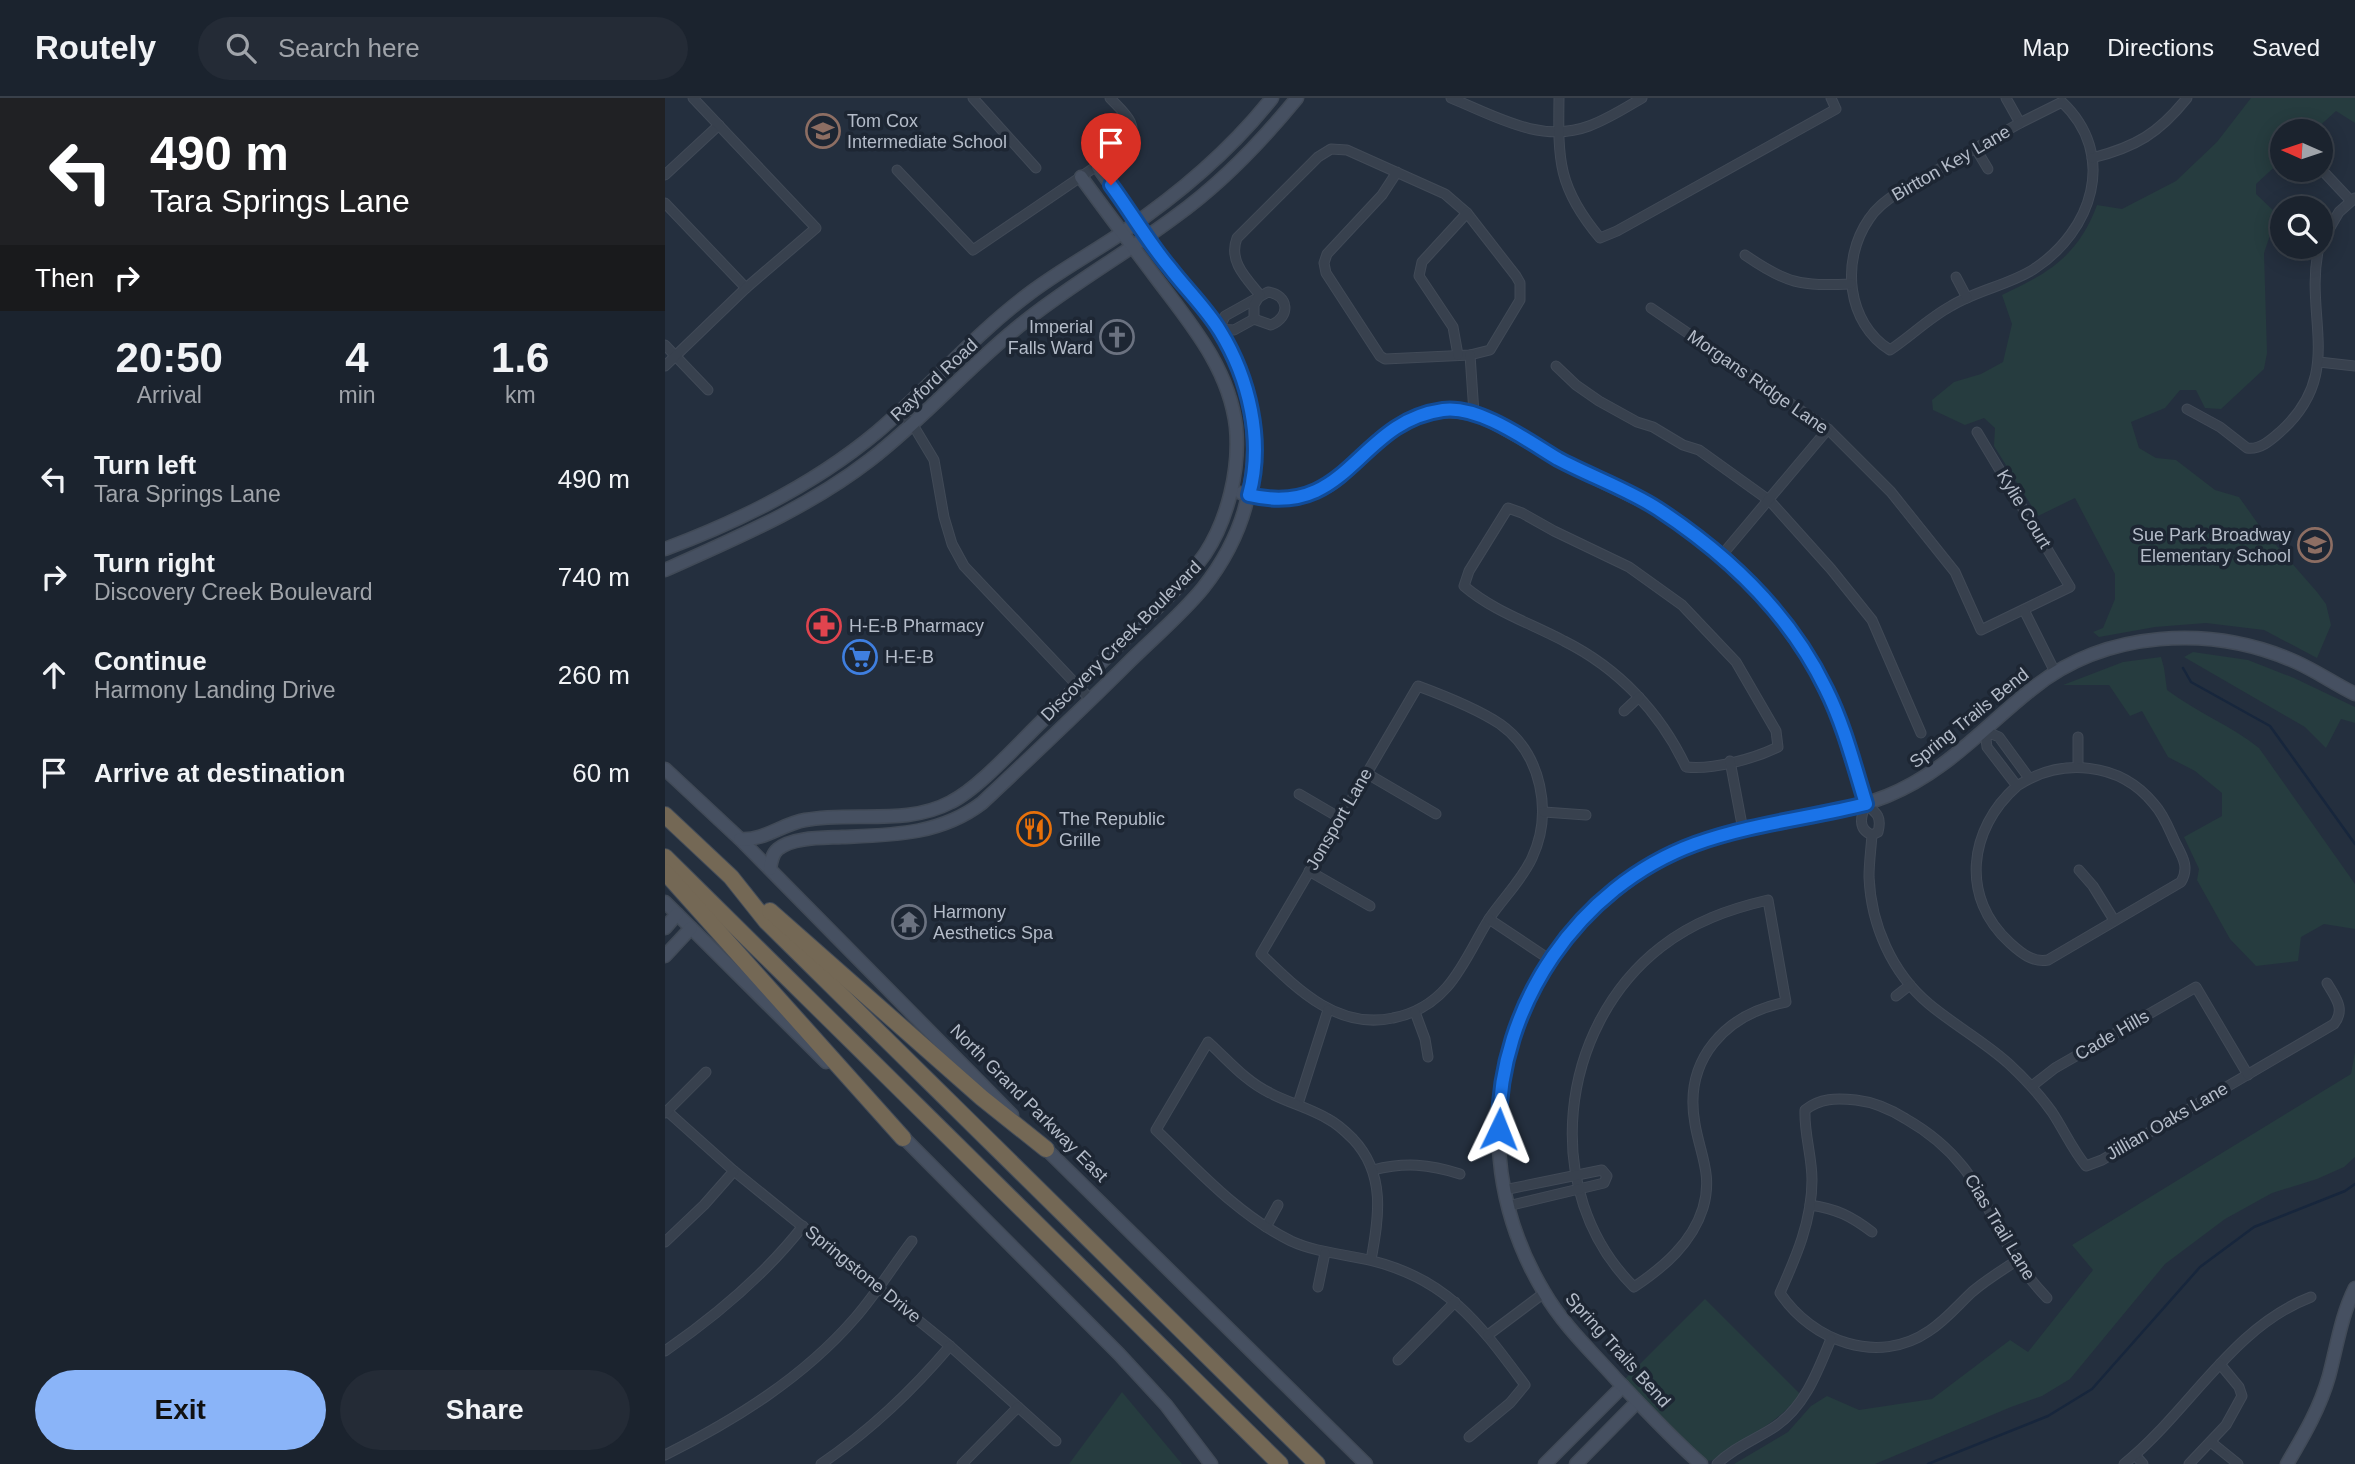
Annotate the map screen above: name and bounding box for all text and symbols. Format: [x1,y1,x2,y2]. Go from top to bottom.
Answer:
search box [198,17,688,80]
text: Routely [35,29,156,66]
icon: search [222,29,260,67]
text: Search here [278,33,420,63]
text: Map [2023,34,2069,61]
text: Directions [2107,34,2214,61]
text: Saved [2252,34,2320,61]
place label: Tom Cox Intermediate School [847,111,1007,152]
school or university icon: Tom Cox Intermediate School [804,112,842,150]
pin [1081,113,1141,185]
north arrow [2270,119,2333,182]
map controls [2270,119,2333,259]
street label: Birtton Key Lane [1888,121,2014,205]
icon: arrive [1092,124,1130,162]
icon: left [35,126,126,217]
text: 490 m [150,126,289,180]
text: Tara Springs Lane [150,183,410,219]
button: search [2270,196,2333,259]
icon: right [108,259,146,297]
text: Then [35,263,94,293]
place label: Imperial Falls Ward [1008,317,1093,358]
church icon: Imperial Falls Ward [1098,318,1136,356]
street label: Morgans Ridge Lane [1684,326,1832,438]
text: 20:50 [116,334,223,381]
text: 4 [345,334,369,381]
text: 1.6 [491,334,549,381]
street label: Rayford Road [887,335,981,425]
text: Arrival [137,382,202,408]
text: min [338,382,376,408]
text: km [505,382,536,408]
text: Turn left [94,450,196,480]
icon: left [35,460,73,498]
text: 490 m [558,464,630,494]
street label: Kylie Court [1993,466,2055,552]
text: Tara Springs Lane [94,481,281,507]
place label: Sue Park Broadway Elementary School [2132,525,2291,566]
school or university icon: Sue Park Broadway Elementary School [2296,526,2334,564]
text: Turn right [94,548,215,578]
street label: Discovery Creek Boulevard [1037,557,1205,725]
icon: right [35,558,73,596]
text: 740 m [558,562,630,592]
text: Discovery Creek Boulevard [94,579,373,605]
pharmacy icon: H-E-B Pharmacy [805,607,843,645]
place label: H-E-B Pharmacy [849,616,984,636]
supermarket icon: H-E-B [841,638,879,676]
text: Continue [94,646,207,676]
place label: H-E-B [885,647,934,667]
icon: ahead [35,656,73,694]
text: 260 m [558,660,630,690]
street label: Spring Trails Bend [1906,664,2032,772]
text: Harmony Landing Drive [94,677,336,703]
icon: arrive [35,754,73,792]
text: Arrive at destination [94,758,345,788]
text: 60 m [572,758,630,788]
street label: Jonsport Lane [1302,765,1376,873]
place label: The Republic Grille [1059,809,1165,850]
restaurant icon: The Republic Grille [1015,810,1053,848]
place label: Harmony Aesthetics Spa [933,902,1054,943]
temple icon: Harmony Aesthetics Spa [890,903,928,941]
street label: Cade Hills [2071,1006,2153,1064]
street label: North Grand Parkway East [946,1020,1112,1186]
street label: Jillian Oaks Lane [2103,1078,2231,1164]
position arrow [1462,1092,1536,1166]
street label: Cias Trail Lane [1961,1170,2039,1284]
street label: Springstone Drive [801,1221,925,1327]
street label: Spring Trails Bend [1561,1289,1675,1411]
button: Exit [35,1370,326,1450]
button: Share [340,1370,630,1450]

